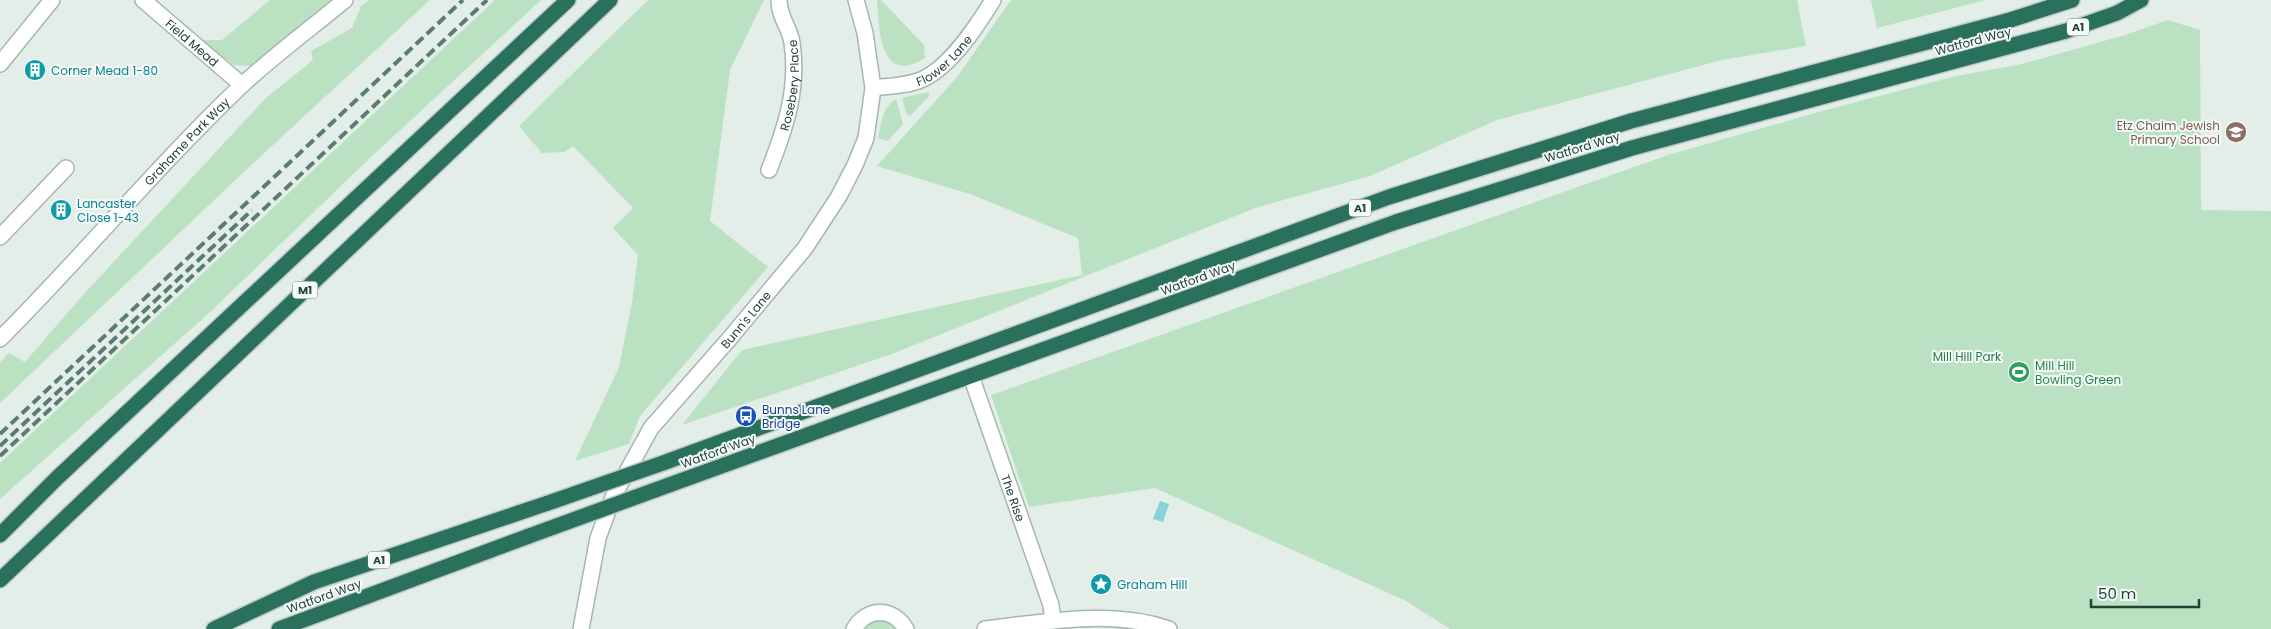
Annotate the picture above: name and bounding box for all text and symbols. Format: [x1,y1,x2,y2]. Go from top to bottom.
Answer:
street label: Field Mead [162,15,222,70]
road number: A1 [2067,18,2089,36]
street label: Watford Way [1933,23,2013,59]
street label: Flower Lane [913,31,976,90]
street label: Rosebery Place [775,39,802,133]
building icon: Corner Mead 1-80 [23,58,47,82]
place label: Corner Mead 1-80 [51,62,158,79]
street label: Grahame Park Way [140,93,233,189]
place label: Etz Chaim Jewish Primary School [2117,117,2220,148]
school or university icon: Etz Chaim Jewish Primary School [2224,120,2248,144]
street label: Watford Way [1542,127,1622,167]
place label: Lancaster Close 1-43 [77,195,139,226]
building icon: Lancaster Close 1-43 [49,198,73,222]
road number: A1 [1349,200,1371,217]
street label: Watford Way [1158,257,1238,299]
road number: M1 [292,282,318,298]
street label: Bunn's Lane [716,287,775,352]
park label: Mill Hill Park [1933,348,2002,365]
place label: Mill Hill Bowling Green [2035,357,2121,388]
sports icon: Mill Hill Bowling Green [2007,360,2031,384]
place label: Bunns Lane Bridge [762,401,830,432]
bus stop icon: Bunns Lane Bridge [734,404,758,428]
street label: Watford Way [678,430,758,472]
street label: The Rise [997,472,1030,524]
road number: A1 [368,552,390,568]
place icon: Graham Hill [1089,572,1113,596]
street label: Watford Way [284,575,364,617]
place label: Graham Hill [1117,576,1187,593]
scale bar [2091,576,2198,608]
text: 50 m [2098,583,2136,604]

